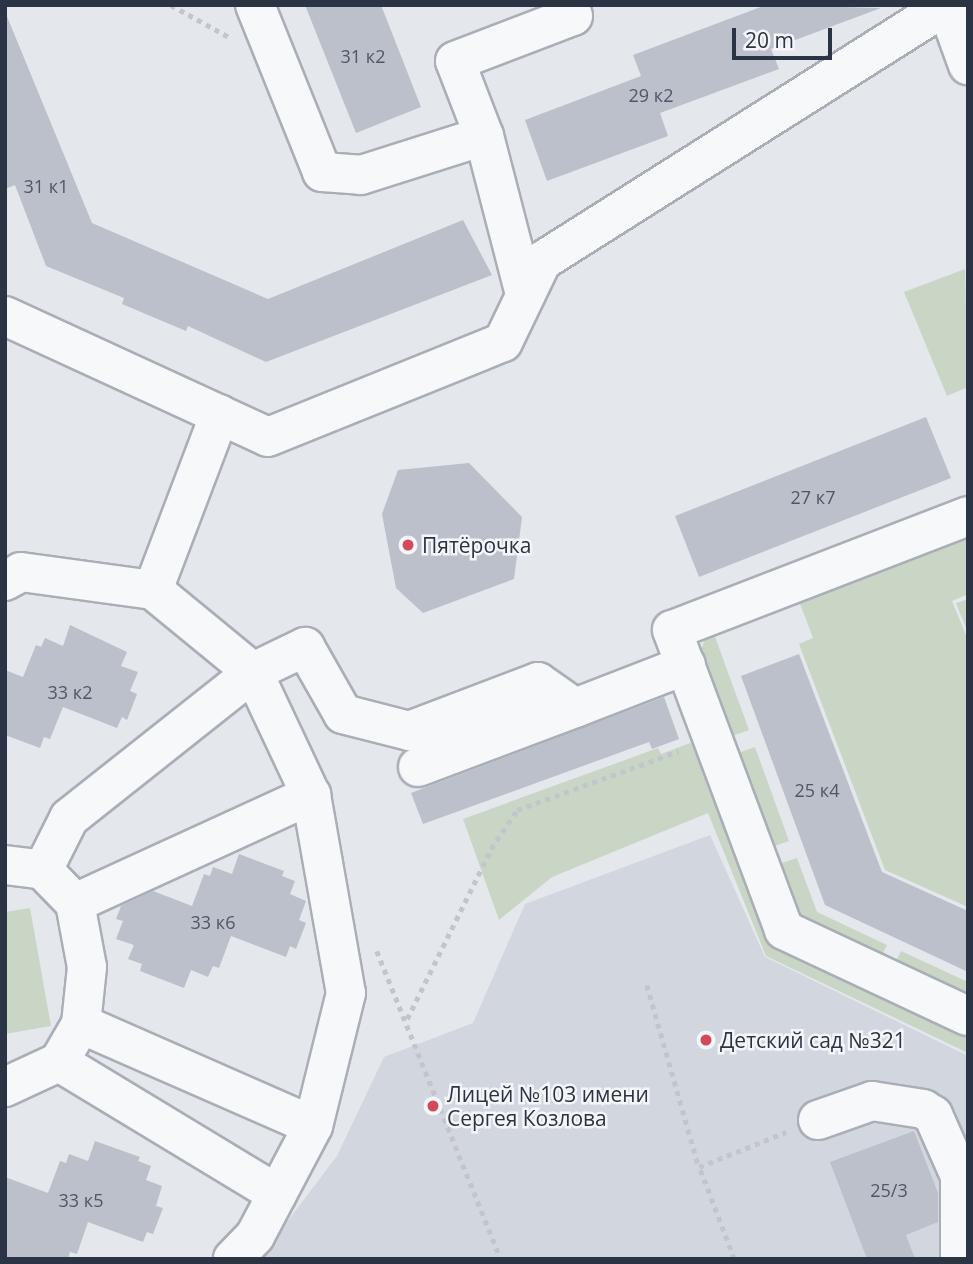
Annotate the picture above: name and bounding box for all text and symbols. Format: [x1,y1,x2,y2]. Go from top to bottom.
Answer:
scale bar [735,14,835,58]
text: 20 m [745,26,794,54]
house number: 31 к2 [341,45,385,67]
house number: 29 к2 [629,84,673,106]
house number: 31 к1 [24,175,68,197]
house number: 27 к7 [791,486,835,508]
place label: Пятёрочка [422,532,531,558]
marker: Пятёрочка [400,537,416,553]
house number: 33 к2 [48,681,92,703]
house number: 25 к4 [795,779,839,801]
house number: 33 к6 [191,911,235,933]
place label: Детский сад №321 [720,1027,906,1053]
marker: Детский сад №321 [698,1032,714,1048]
place label: Лицей №103 имени Сергея Козлова [447,1081,649,1131]
marker: Лицей №103 имени Сергея Козлова [425,1098,441,1114]
house number: 25/3 [870,1179,908,1201]
house number: 33 к5 [59,1189,103,1211]

